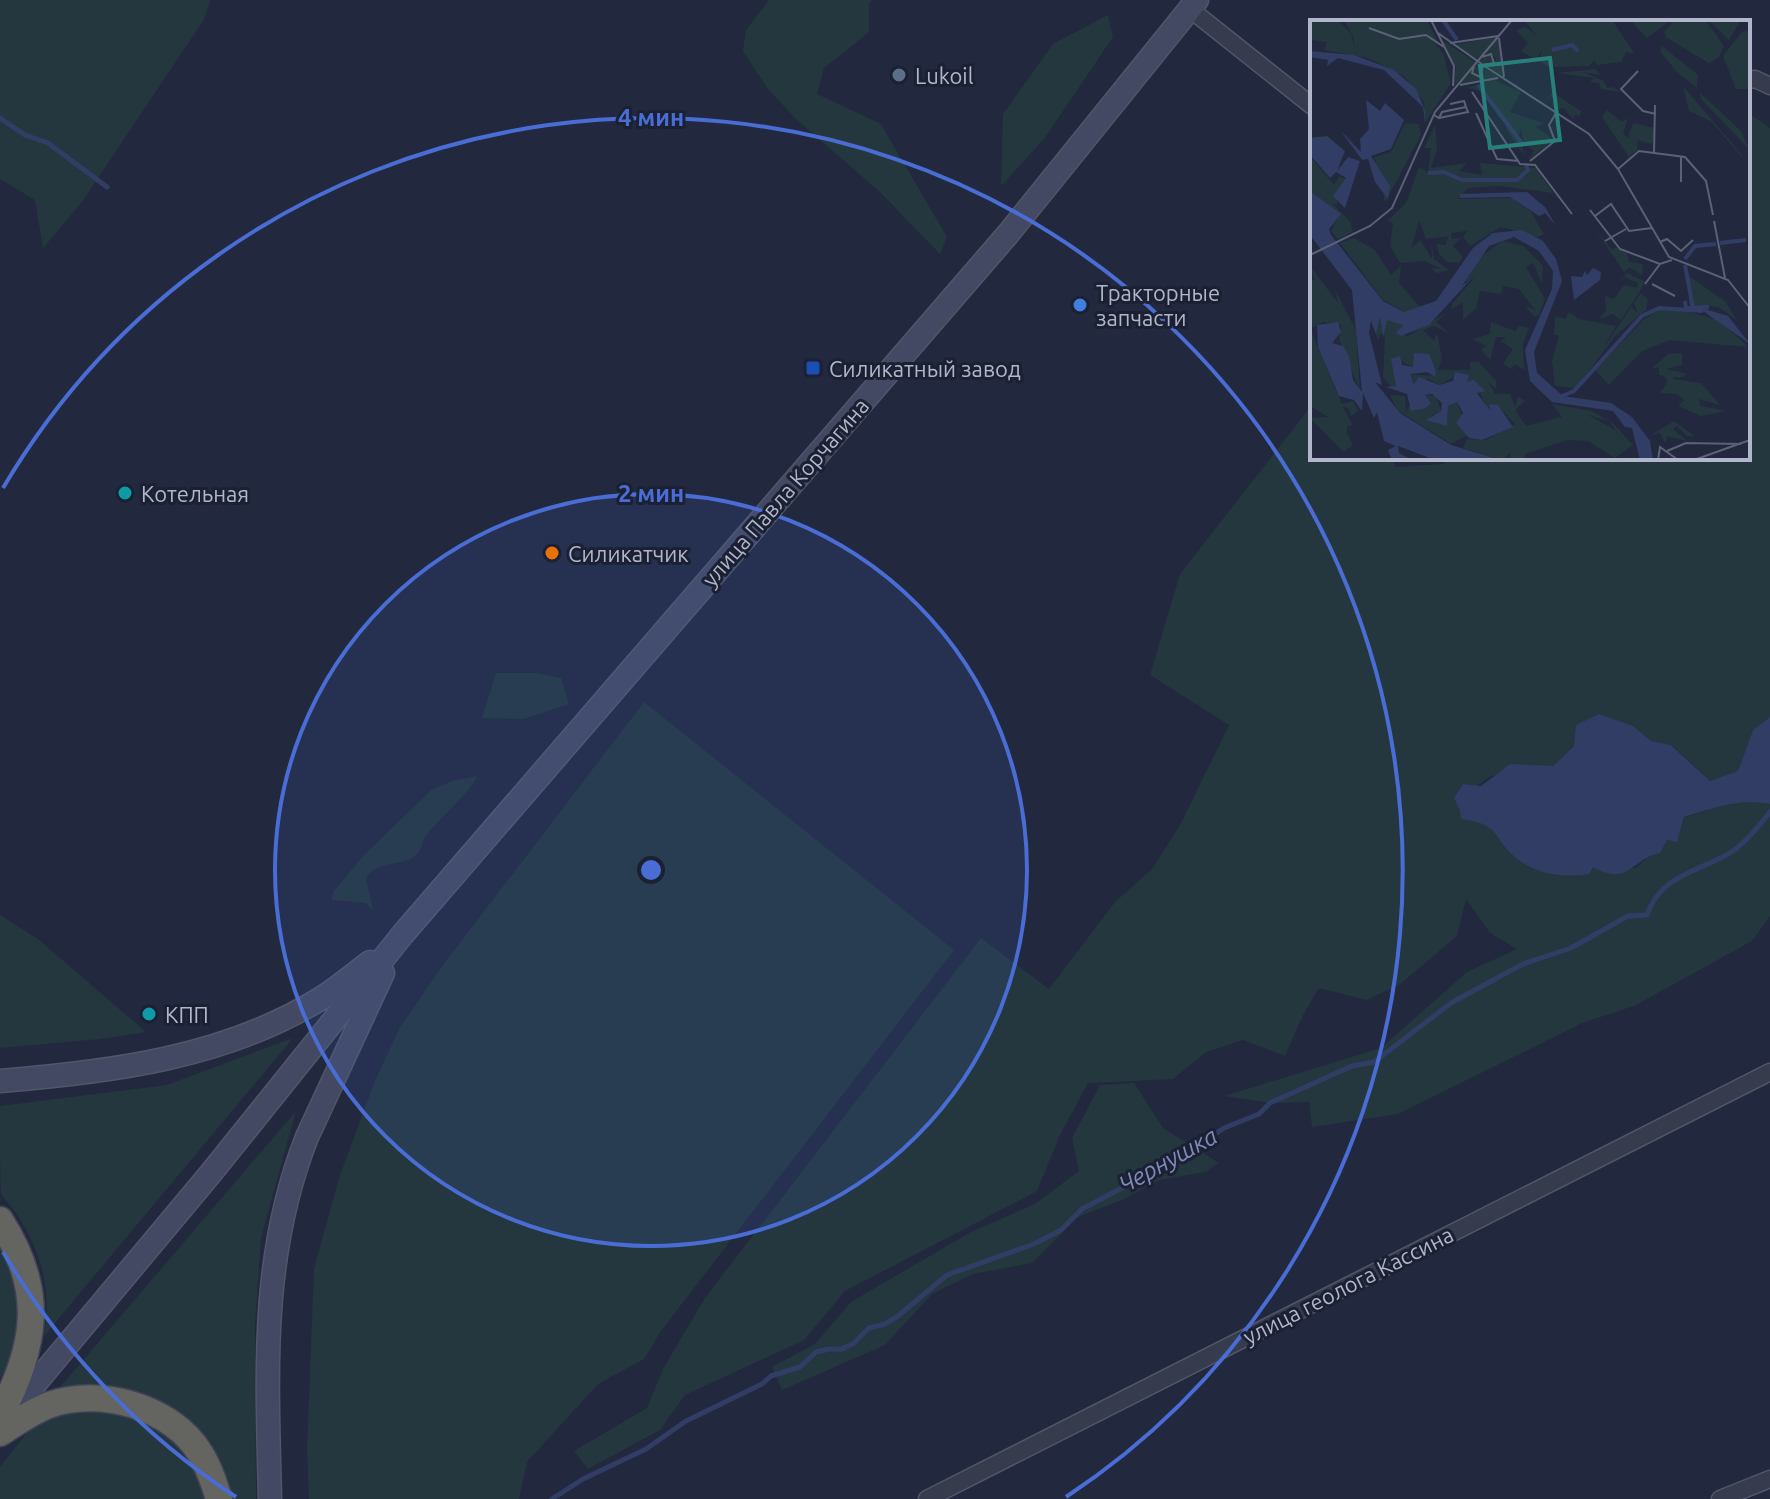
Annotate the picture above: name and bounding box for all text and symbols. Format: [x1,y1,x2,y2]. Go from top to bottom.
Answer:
inset map [1310,20,1750,460]
place label: Lukoil [915,63,974,88]
marker: Lukoil [890,66,908,84]
text: 4 мин [618,104,684,131]
place label: Тракторные запчасти [1096,280,1220,330]
marker: Тракторные запчасти [1071,296,1089,314]
place label: Силикатный завод [829,356,1021,381]
marker: Силикатный завод [804,359,822,377]
street label: улица Павла Корчагина [697,393,873,591]
text: 2 мин [618,480,684,507]
place label: Котельная [141,481,249,506]
marker: Котельная [116,484,134,502]
place label: Силикатчик [568,541,689,566]
marker: Силикатчик [543,544,561,562]
centre of rings [637,856,665,884]
place label: КПП [165,1002,209,1027]
marker: КПП [140,1005,158,1023]
water label: Чернушка [1114,1122,1222,1198]
street label: улица геолога Кассина [1239,1221,1457,1349]

